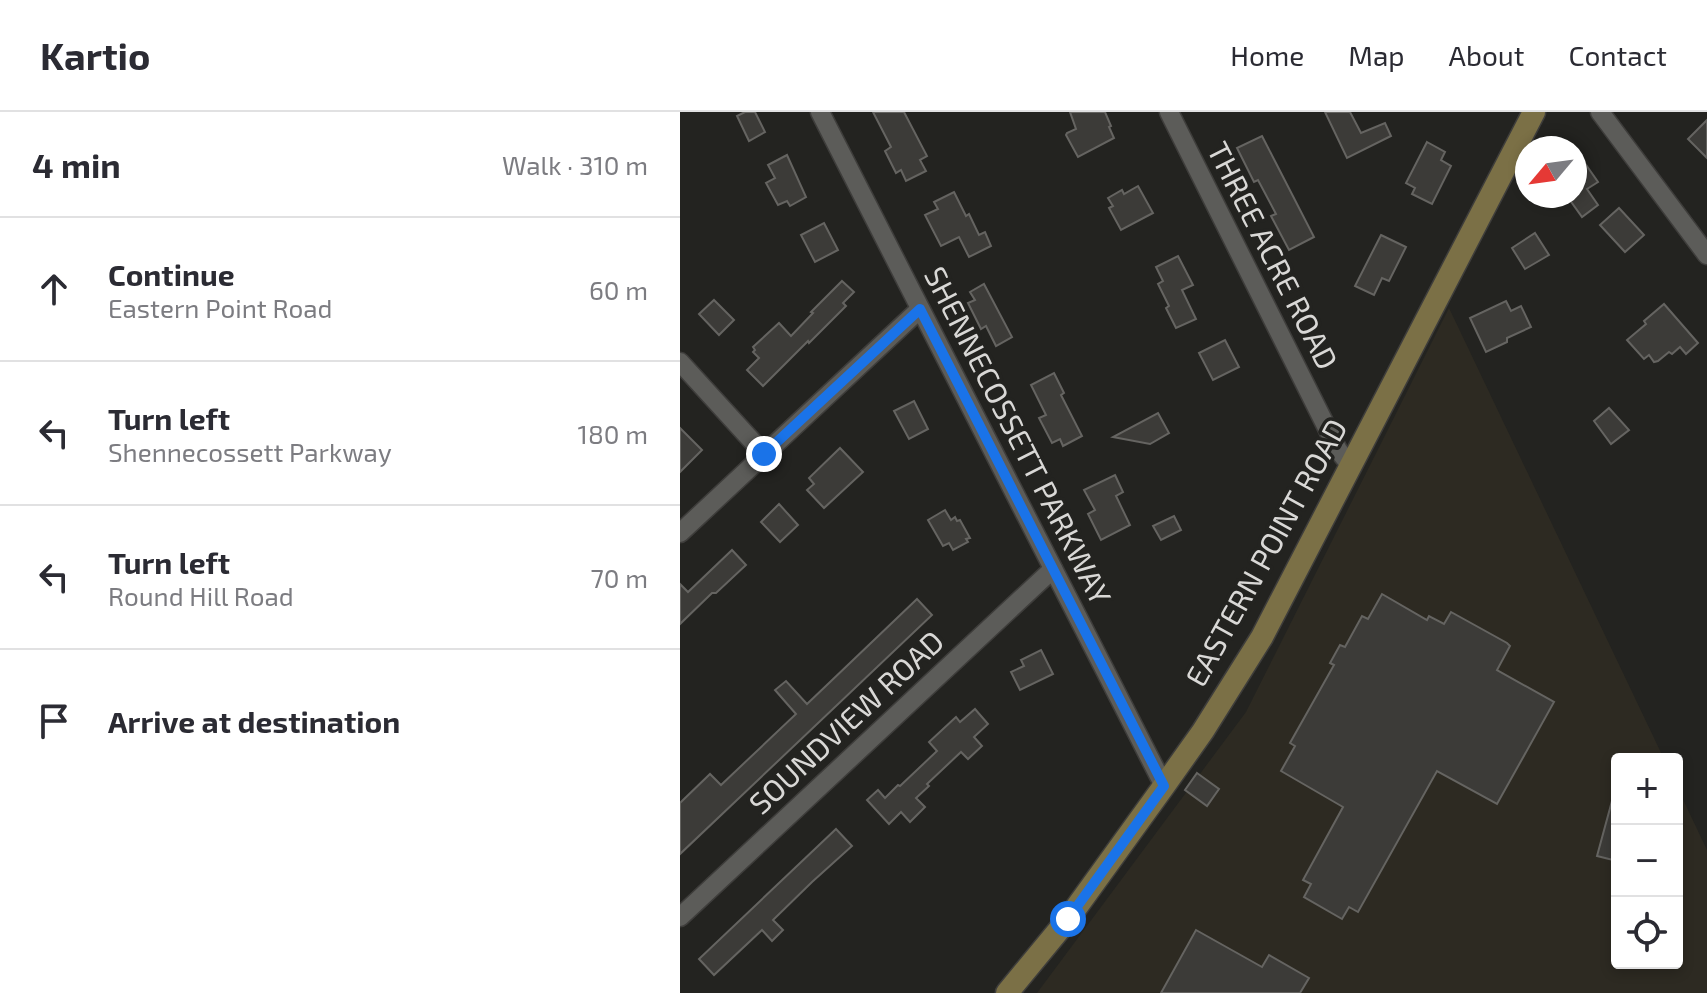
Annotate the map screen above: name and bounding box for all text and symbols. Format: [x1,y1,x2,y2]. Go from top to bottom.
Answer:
text: Kartio [40,32,150,78]
text: Home [1230,38,1304,72]
text: Map [1348,38,1405,72]
text: About [1449,38,1524,72]
text: Contact [1568,38,1667,72]
street label: THREE ACRE ROAD [1201,135,1347,375]
north arrow [1515,136,1587,208]
text: 4 min [32,144,121,185]
text: Walk · 310 m [502,149,648,180]
text: Continue [108,256,235,292]
street label: SHENNECOSSETT PARKWAY [918,260,1120,610]
icon: ahead [32,267,76,311]
text: 60 m [589,274,648,305]
text: Eastern Point Road [108,292,332,323]
text: Turn left [108,400,230,436]
icon: left [32,411,76,455]
street label: EASTERN POINT ROAD [1177,412,1354,692]
text: 180 m [578,418,648,449]
text: Shennecossett Parkway [108,436,392,467]
route end [746,436,782,472]
text: Turn left [108,544,230,580]
icon: left [32,555,76,599]
text: 70 m [590,562,648,593]
text: Round Hill Road [108,580,294,611]
street label: SOUNDVIEW ROAD [741,622,950,821]
icon: arrive [32,699,76,743]
text: Arrive at destination [108,703,400,739]
map controls [1611,753,1683,969]
button: + [1611,753,1683,825]
button: − [1611,825,1683,897]
button: locate [1611,897,1683,969]
route start [1050,901,1086,937]

